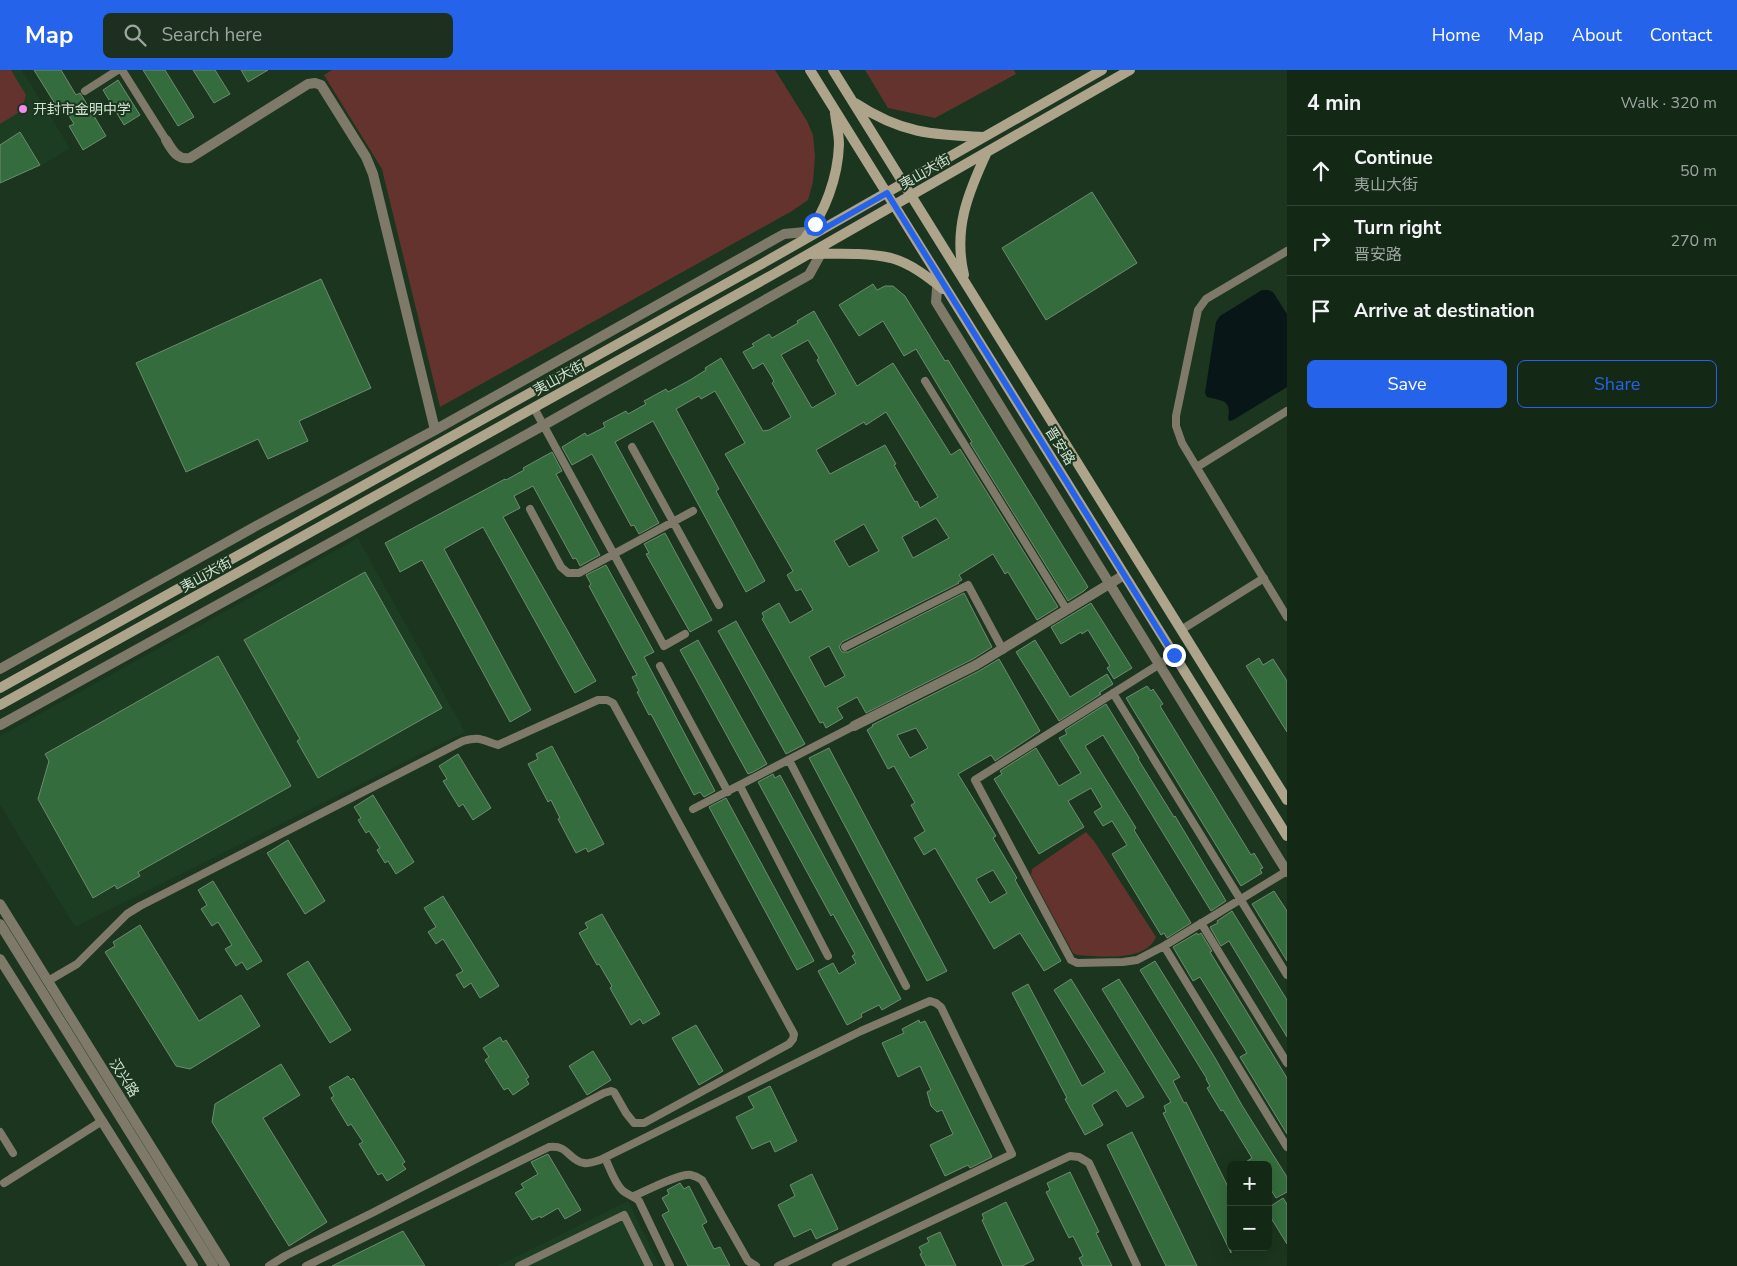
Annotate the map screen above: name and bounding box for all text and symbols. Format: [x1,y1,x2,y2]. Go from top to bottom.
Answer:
search box [103,13,453,58]
text: Map [25,19,73,51]
icon: search [121,21,149,49]
text: Search here [161,22,262,48]
text: Home [1432,23,1480,47]
text: Map [1508,23,1544,47]
text: About [1572,23,1622,47]
text: Contact [1650,23,1712,47]
text: 4 min [1307,89,1361,117]
text: Walk · 320 m [1621,92,1717,114]
place label: 开封市金明中学 [33,100,131,119]
marker: 开封市金明中学 [17,103,29,115]
text: Continue [1354,145,1433,171]
street label: 夷山大街 [896,150,954,194]
icon: ahead [1307,157,1335,185]
text: 50 m [1680,160,1717,182]
text: 夷山大街 [1354,174,1418,196]
route start [804,213,827,236]
text: Turn right [1354,215,1441,241]
icon: right [1307,227,1335,255]
text: 270 m [1670,230,1717,252]
text: 晋安路 [1354,244,1402,266]
icon: arrive [1307,297,1335,325]
text: Arrive at destination [1354,298,1535,324]
street label: 夷山大街 [530,356,588,400]
button: Save [1307,360,1507,408]
button: Share [1517,360,1717,408]
street label: 晋安路 [1041,423,1079,469]
street label: 夷山大街 [177,553,235,597]
route end [1163,644,1186,667]
street label: 汉兴路 [105,1055,143,1101]
map controls [1227,1161,1272,1251]
button: + [1227,1161,1272,1206]
button: − [1227,1206,1272,1251]

